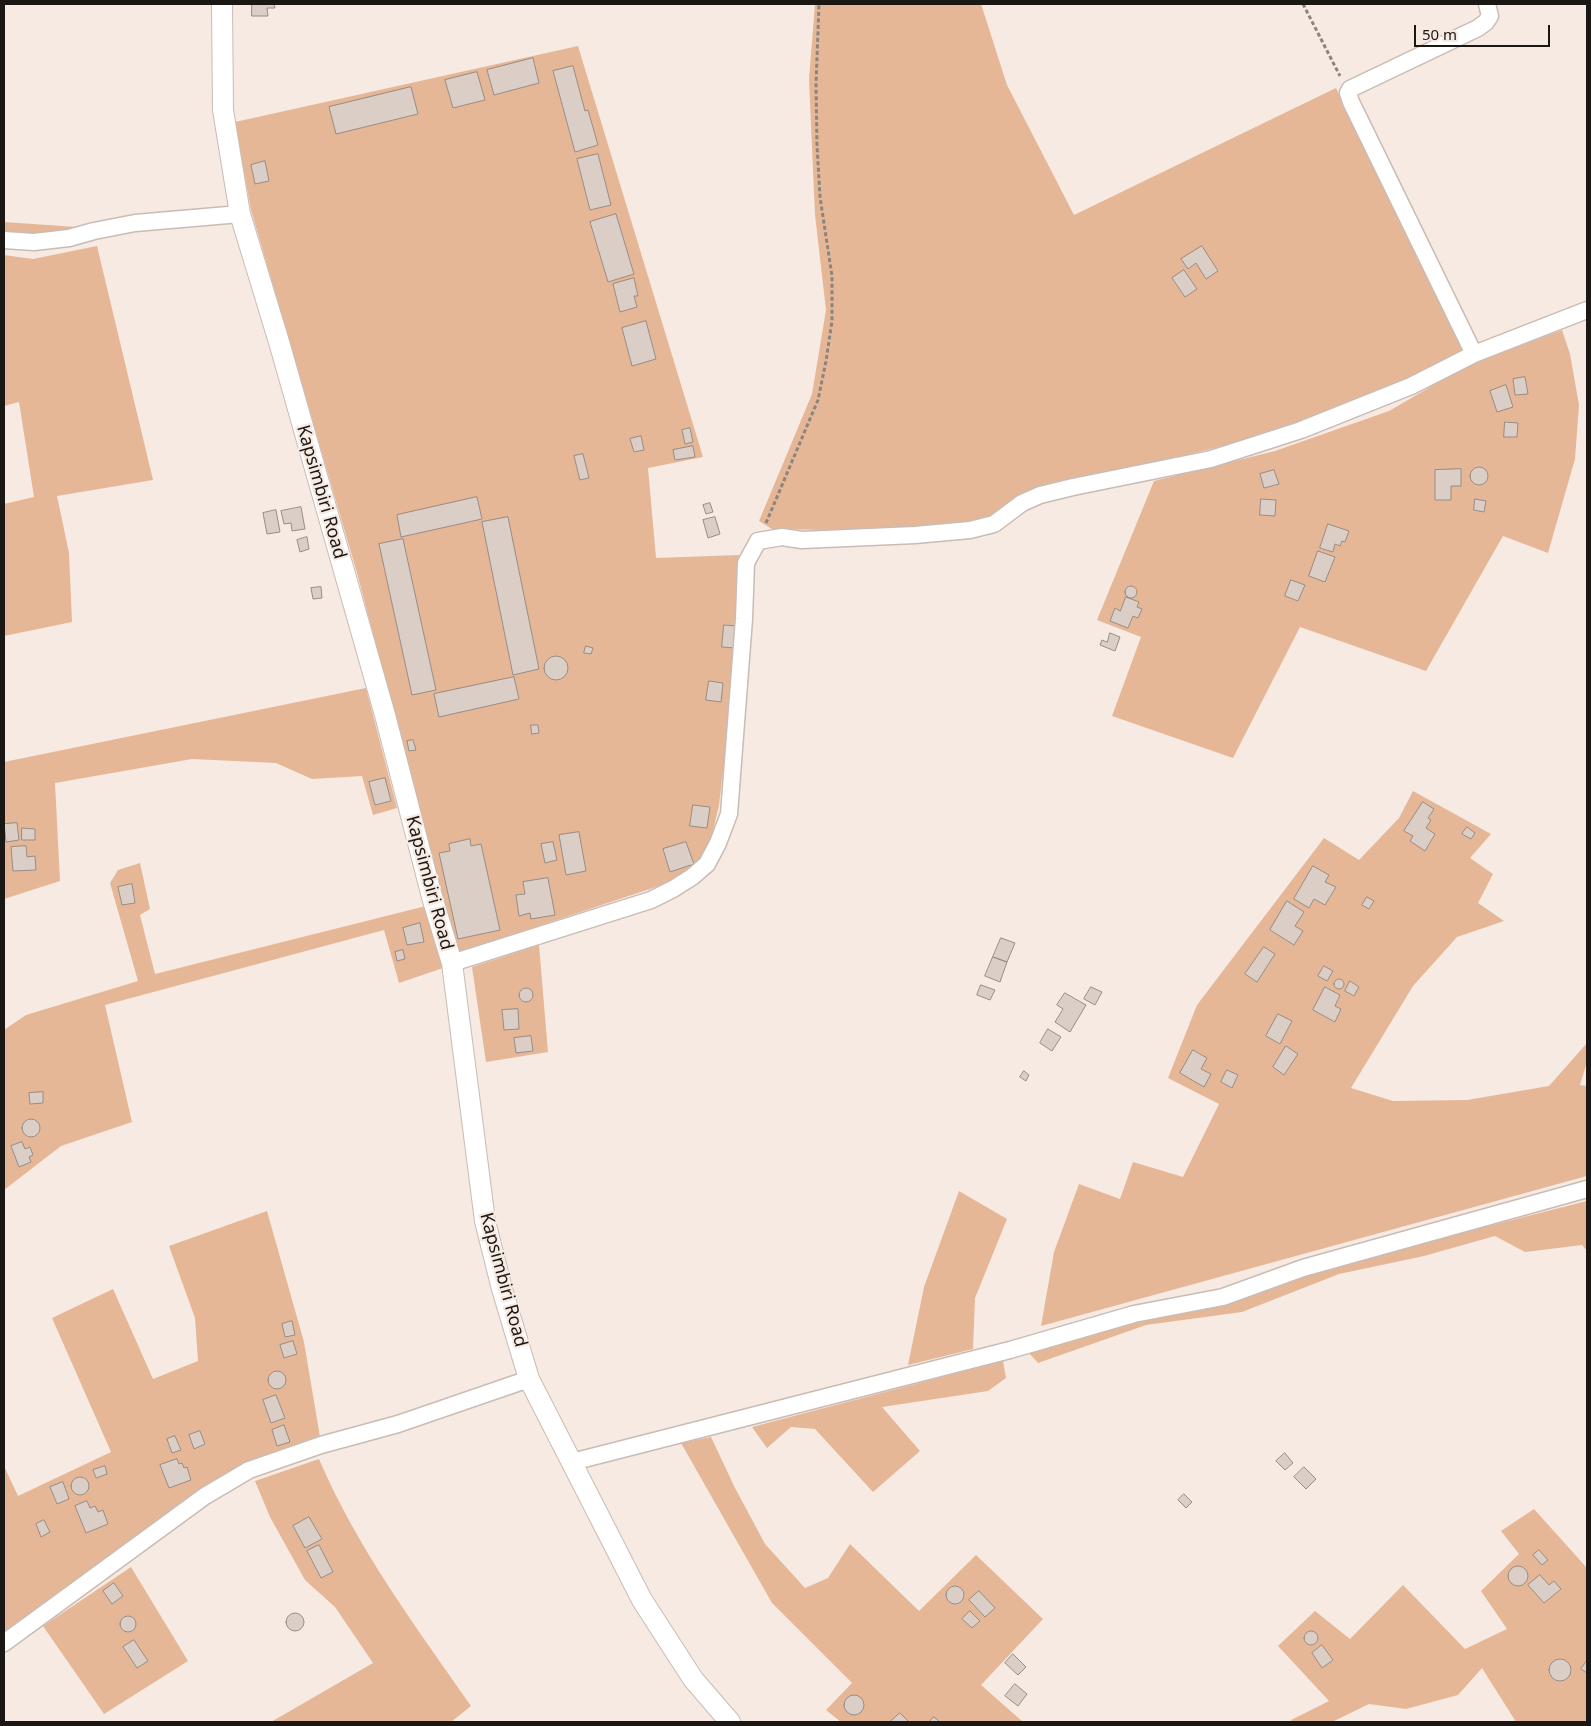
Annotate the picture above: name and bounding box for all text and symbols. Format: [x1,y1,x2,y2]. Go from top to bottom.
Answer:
scale bar [1416,15,1552,47]
text: 50 m [1422,24,1457,44]
street label: Kapsimbiri Road [292,423,350,561]
street label: Kapsimbiri Road [401,813,457,953]
street label: Kapsimbiri Road [475,1210,531,1350]

